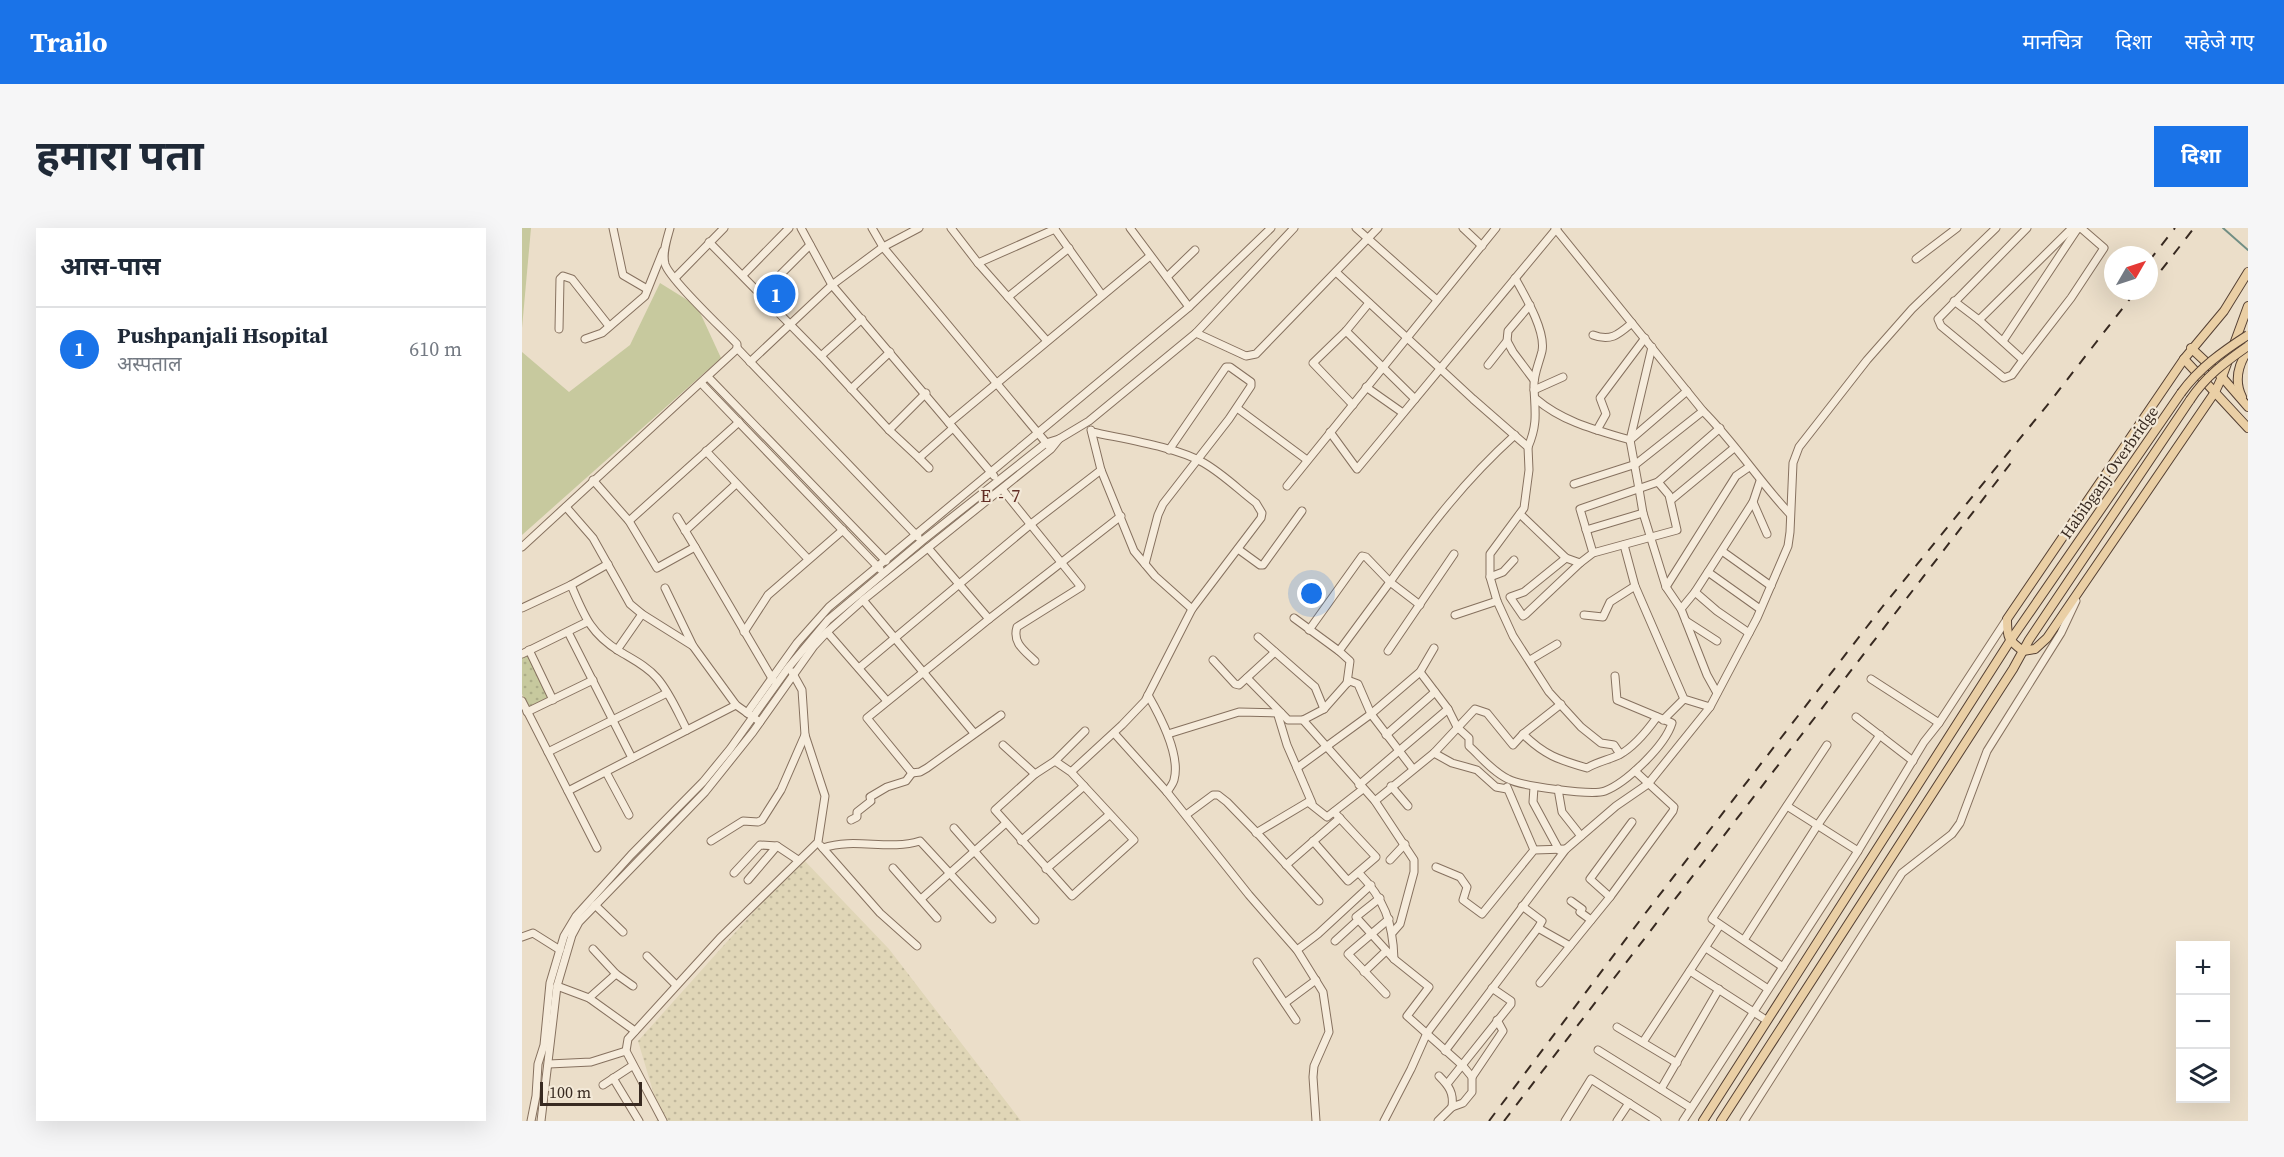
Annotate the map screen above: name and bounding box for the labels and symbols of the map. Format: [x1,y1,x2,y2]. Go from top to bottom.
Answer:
north arrow [2104,246,2158,300]
pin: 1 [756,272,796,316]
street label: Habibganj Overbridge [2055,401,2163,543]
district label: E - 7 [980,483,1022,508]
your location [1297,579,1326,608]
scale bar [540,1079,642,1106]

